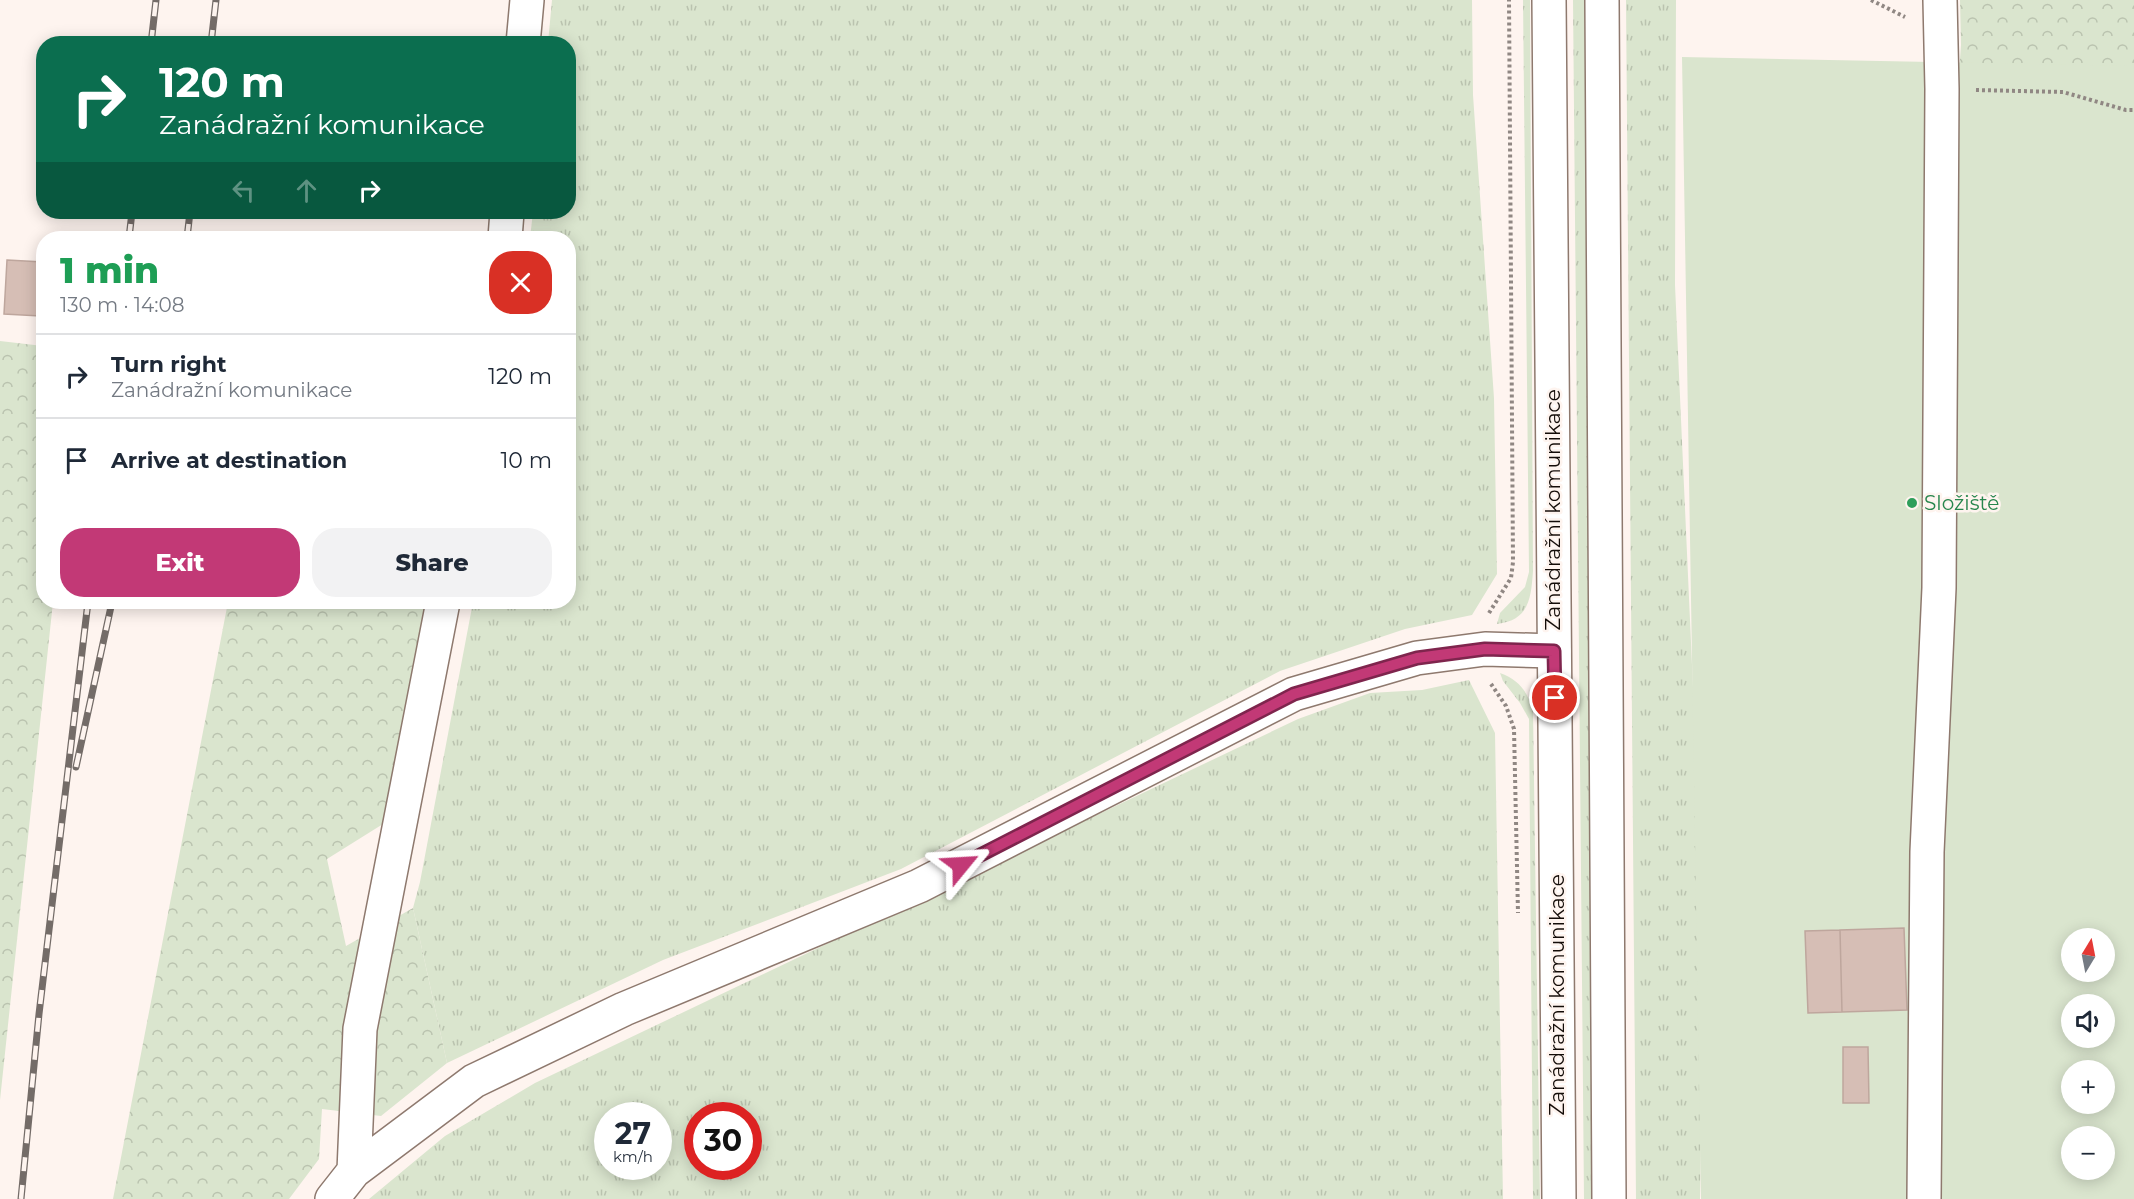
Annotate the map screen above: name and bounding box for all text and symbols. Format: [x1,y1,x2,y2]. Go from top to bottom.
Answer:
text: 120 m [159,56,285,108]
icon: right [60,60,138,138]
text: Zanádražní komunikace [159,108,485,141]
icon: left [227,174,260,207]
icon: ahead [290,174,323,207]
icon: right [353,174,386,207]
text: 1 min [60,248,159,292]
button: close [489,251,552,314]
text: 130 m · 14:08 [60,293,185,317]
text: Turn right [111,351,226,378]
icon: right [60,360,93,393]
text: 120 m [488,363,552,390]
text: Zanádražní komunikace [111,378,352,402]
street label: Zanádražní komunikace [1541,389,1565,631]
icon: arrive [60,444,93,477]
text: Arrive at destination [111,447,347,474]
text: 10 m [500,447,552,474]
place label: Složiště [1924,491,1999,515]
marker: Složiště [1905,496,1919,510]
button: Exit [60,528,300,597]
button: Share [312,528,552,597]
pin [1529,672,1580,723]
icon: arrive [1538,681,1571,714]
position arrow [929,833,993,897]
street label: Zanádražní komunikace [1545,874,1569,1116]
north arrow [2061,928,2115,982]
map controls [2061,928,2115,1180]
button: sound [2061,994,2115,1048]
button: + [2061,1060,2115,1114]
speed limit sign: 30 [684,1102,762,1180]
text: 27 [615,1115,651,1152]
button: − [2061,1126,2115,1180]
text: km/h [613,1147,653,1166]

